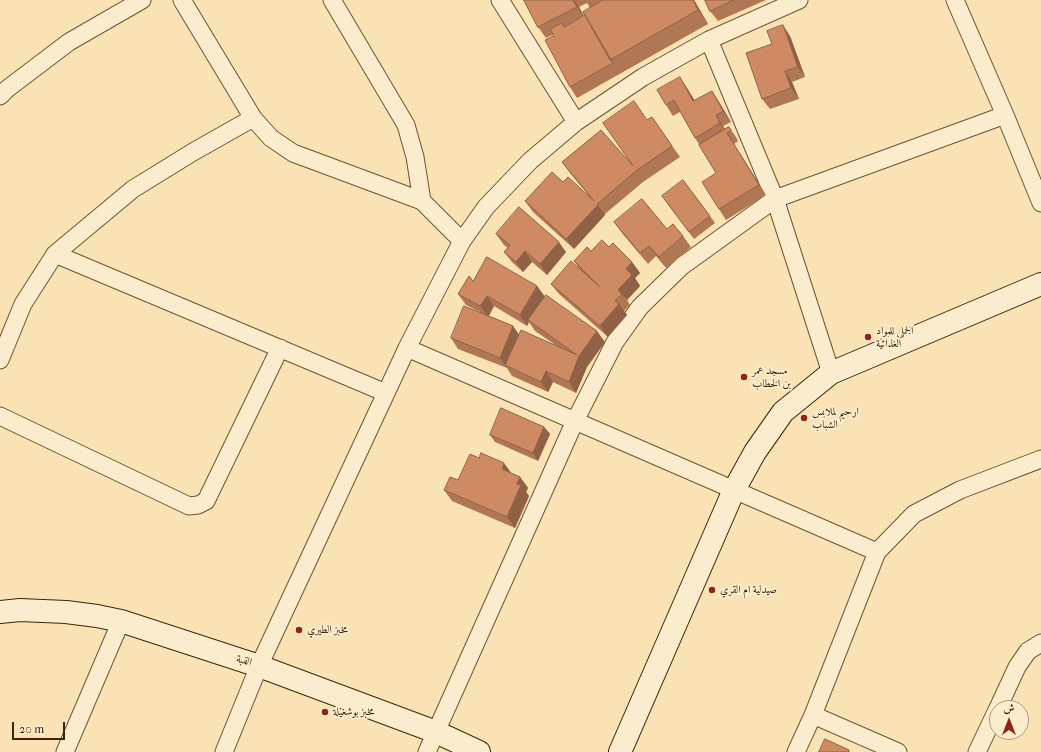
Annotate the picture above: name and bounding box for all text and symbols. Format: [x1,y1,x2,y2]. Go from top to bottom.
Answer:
place label: الجملي للمواد الغذائية [876,324,913,350]
marker: الجملي للمواد الغذائية [863,332,873,342]
place label: مسجد عمر بن الخطاب [752,364,791,390]
marker: مسجد عمر بن الخطاب [739,372,749,382]
place label: ارحيم لملابس الشباب [812,405,859,431]
marker: ارحيم لملابس الشباب [799,413,809,423]
place label: صيدلية ام القري [720,583,777,597]
marker: صيدلية ام القري [707,585,717,595]
place label: مخبز الطيري [307,623,348,637]
marker: مخبز الطيري [294,625,304,635]
street label: القبة [235,652,253,670]
north arrow [989,700,1029,740]
text: ش [1004,702,1014,715]
place label: مخبز بوشغيلة [333,705,374,719]
marker: مخبز بوشغيلة [320,707,330,717]
scale bar [14,714,67,740]
text: 20 m [19,722,44,736]

